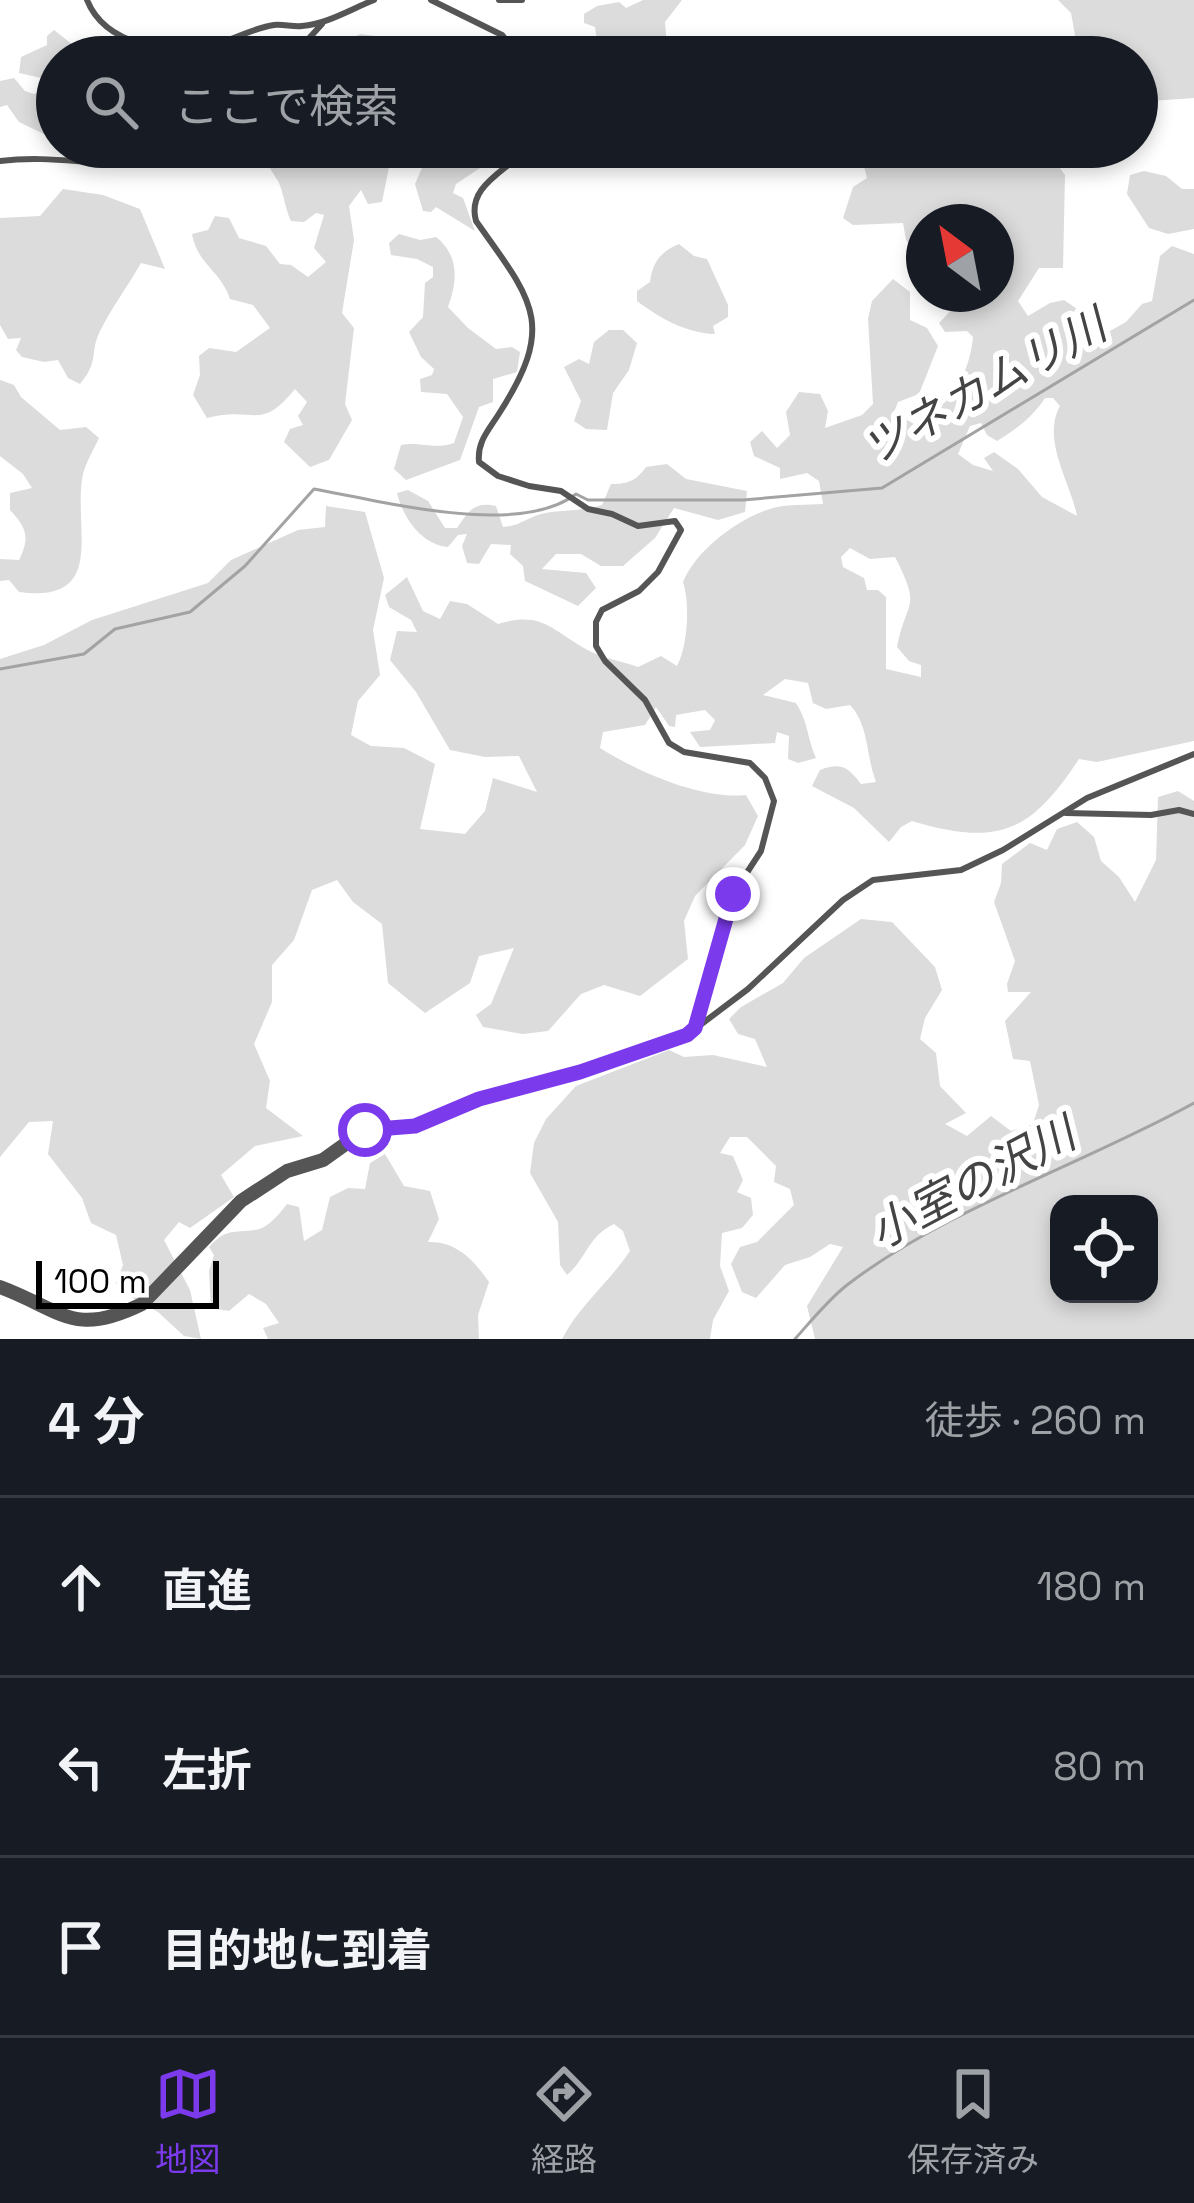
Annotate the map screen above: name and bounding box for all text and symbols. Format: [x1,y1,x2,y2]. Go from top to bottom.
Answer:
search box [36,36,1158,168]
icon: search [78,69,144,135]
text: ここで検索 [174,78,399,135]
north arrow [906,204,1014,312]
water label: ツネカムリ川 [852,295,1119,477]
route end [706,867,760,921]
route start [338,1103,392,1157]
water label: 小室の沢川 [859,1103,1088,1261]
map controls [1050,1195,1158,1303]
button: locate [1050,1195,1158,1303]
scale bar [36,1255,219,1308]
text: 100 m [54,1261,147,1303]
text: 4 分 [48,1389,144,1454]
text: 徒歩 · 260 m [925,1396,1146,1445]
icon: ahead [48,1554,114,1620]
text: 直進 [162,1562,252,1619]
text: 180 m [1037,1562,1146,1611]
icon: left [48,1734,114,1800]
text: 左折 [162,1742,252,1799]
text: 80 m [1053,1742,1146,1791]
icon: arrive [48,1914,114,1980]
text: 目的地に到着 [162,1922,432,1979]
tab: 地図 [155,2061,221,2181]
tab: 経路 [531,2061,597,2181]
tab: 保存済み [907,2061,1039,2181]

